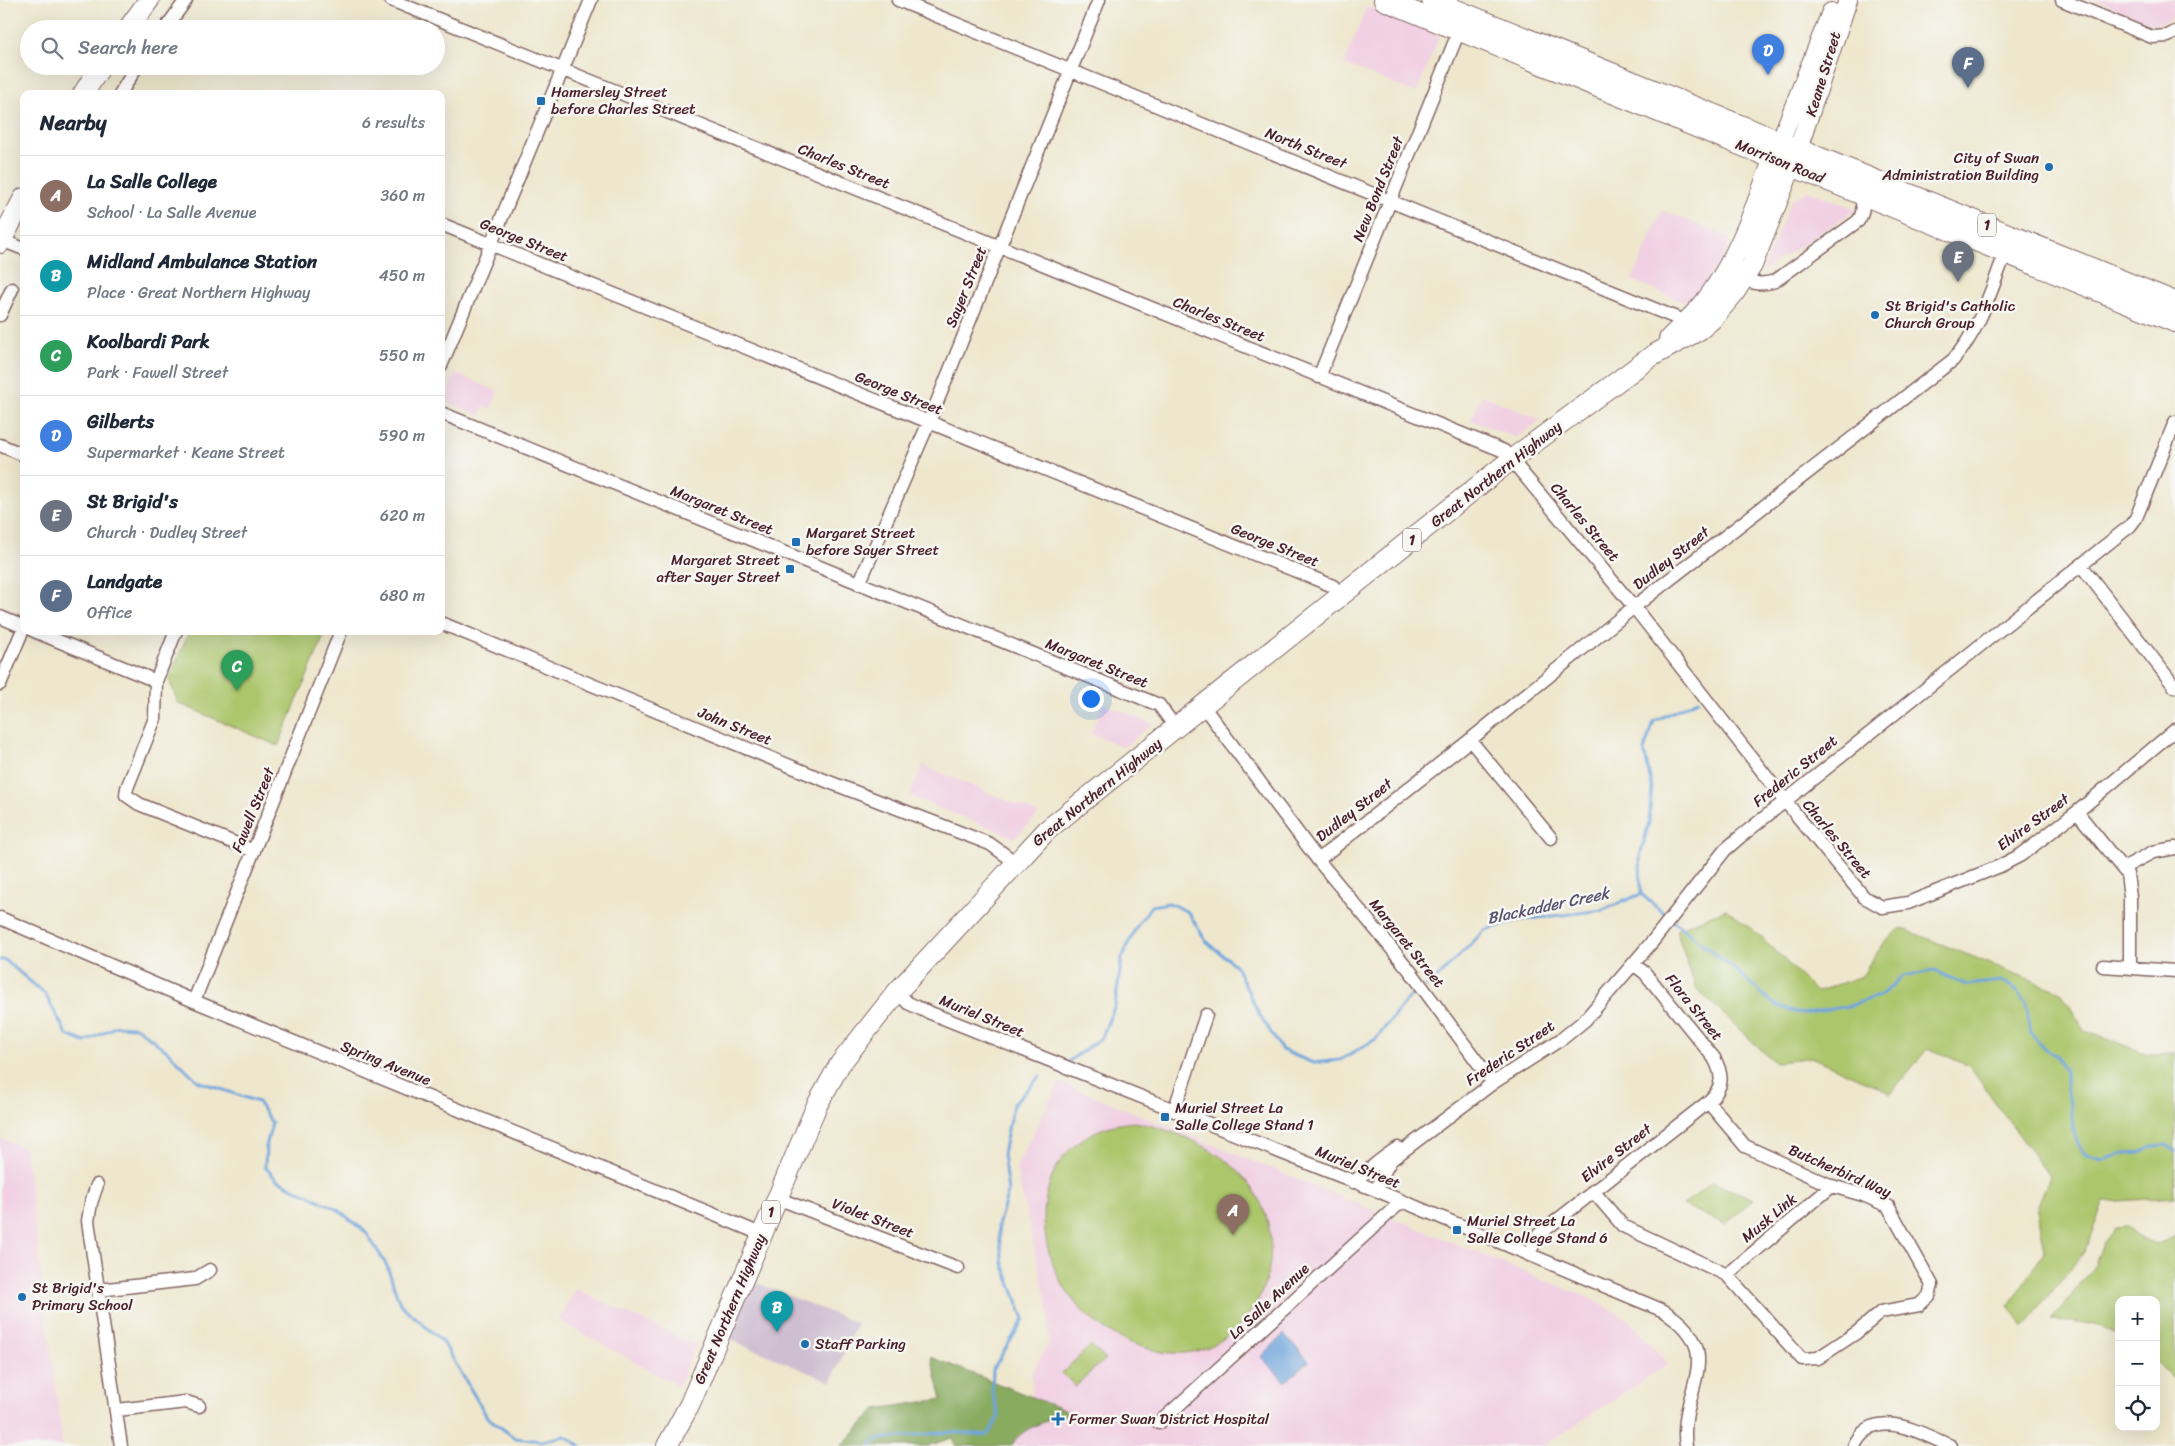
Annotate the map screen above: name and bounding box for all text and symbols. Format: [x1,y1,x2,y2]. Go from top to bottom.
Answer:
search box [20,20,445,75]
street label: Keane Street [1798,28,1848,120]
text: Search here [78,31,178,64]
icon: search [38,34,66,62]
pin: D [1752,34,1784,75]
pin: F [1952,47,1984,88]
place label: Hamersley Street before Charles Street [551,79,696,122]
marker: Hamersley Street before Charles Street [535,95,547,107]
text: Nearby [40,104,106,142]
text: 6 results [362,108,425,137]
street label: North Street [1261,120,1352,177]
street label: New Bond Street [1345,131,1411,246]
street label: Morrison Road [1732,131,1829,191]
street label: Charles Street [794,136,894,196]
place label: City of Swan Administration Building [1881,145,2039,188]
marker: City of Swan Administration Building [2043,161,2055,173]
text: La Salle College [87,165,217,198]
text: A [51,181,61,210]
text: 360 m [381,181,425,210]
text: School · La Salle Avenue [87,198,257,227]
street label: George Street [476,211,572,270]
road number: 1 [1978,214,1996,236]
pin: E [1942,241,1974,282]
street label: Sayer Street [938,242,994,332]
text: Midland Ambulance Station [87,245,317,278]
text: B [51,261,61,290]
text: 450 m [379,261,425,290]
text: Place · Great Northern Highway [87,278,310,307]
street label: Charles Street [1169,289,1269,349]
place label: St Brigid's Catholic Church Group [1885,293,2016,336]
marker: St Brigid's Catholic Church Group [1869,309,1881,321]
text: Koolbardi Park [87,325,210,358]
text: C [51,341,61,370]
text: 550 m [379,341,425,370]
text: Park · Fawell Street [87,358,228,387]
street label: George Street [851,364,947,423]
text: Gilberts [87,405,154,438]
street label: Great Northern Highway [1424,414,1568,534]
text: D [51,421,61,450]
text: 590 m [379,421,425,450]
text: Supermarket · Keane Street [87,438,285,467]
street label: Charles Street [1544,476,1627,568]
street label: Margaret Street [667,478,778,543]
text: St Brigid's [87,485,178,518]
text: E [52,501,60,530]
text: 620 m [380,501,425,530]
street label: George Street [1227,516,1323,575]
text: Church · Dudley Street [87,518,247,547]
street label: Dudley Street [1627,519,1716,596]
place label: Margaret Street before Sayer Street [806,520,939,563]
road number: 1 [1403,528,1421,552]
marker: Margaret Street before Sayer Street [790,536,802,548]
place label: Margaret Street after Sayer Street [656,547,781,590]
marker: Margaret Street after Sayer Street [784,563,796,575]
text: Landgate [87,565,162,598]
text: F [52,581,60,610]
text: 680 m [380,581,425,610]
text: Office [87,598,132,627]
street label: Margaret Street [1042,631,1153,696]
pin: C [221,650,253,691]
your location [1078,686,1104,712]
street label: John Street [693,699,776,753]
street label: Frederic Street [1747,728,1844,814]
street label: Great Northern Highway [1026,731,1168,853]
street label: Fawell Street [224,763,282,857]
street label: Dudley Street [1310,771,1399,848]
street label: Elvire Street [1991,786,2076,857]
street label: Charles Street [1796,793,1879,885]
water label: Blackadder Creek [1484,878,1614,933]
street label: Margaret Street [1363,892,1452,994]
street label: Flora Street [1658,967,1730,1047]
street label: Muriel Street [936,987,1029,1045]
street label: Frederic Street [1460,1013,1561,1093]
street label: Spring Avenue [337,1033,435,1093]
place label: Muriel Street La Salle College Stand 1 [1175,1095,1314,1138]
marker: Muriel Street La Salle College Stand 1 [1159,1111,1171,1123]
street label: Elvire Street [1575,1116,1658,1189]
street label: Butcherbird Way [1784,1137,1896,1205]
street label: Muriel Street [1312,1138,1405,1196]
street label: Musk Link [1735,1186,1804,1249]
street label: Violet Street [828,1190,918,1246]
pin: A [1217,1194,1249,1235]
road number: 1 [762,1200,780,1224]
place label: Muriel Street La Salle College Stand 6 [1467,1208,1608,1251]
marker: Muriel Street La Salle College Stand 6 [1451,1224,1463,1236]
street label: Great Northern Highway [686,1229,774,1388]
street label: La Salle Avenue [1223,1256,1315,1346]
place label: St Brigid's Primary School [32,1275,133,1318]
marker: St Brigid's Primary School [16,1291,28,1303]
pin: B [761,1291,793,1332]
map controls [2115,1296,2160,1431]
button: + [2115,1296,2160,1341]
place label: Staff Parking [815,1331,906,1357]
marker: Staff Parking [799,1338,811,1350]
button: − [2115,1341,2160,1386]
button: locate [2115,1386,2160,1431]
place label: Former Swan District Hospital [1069,1406,1270,1432]
marker: Former Swan District Hospital [1051,1412,1065,1426]

